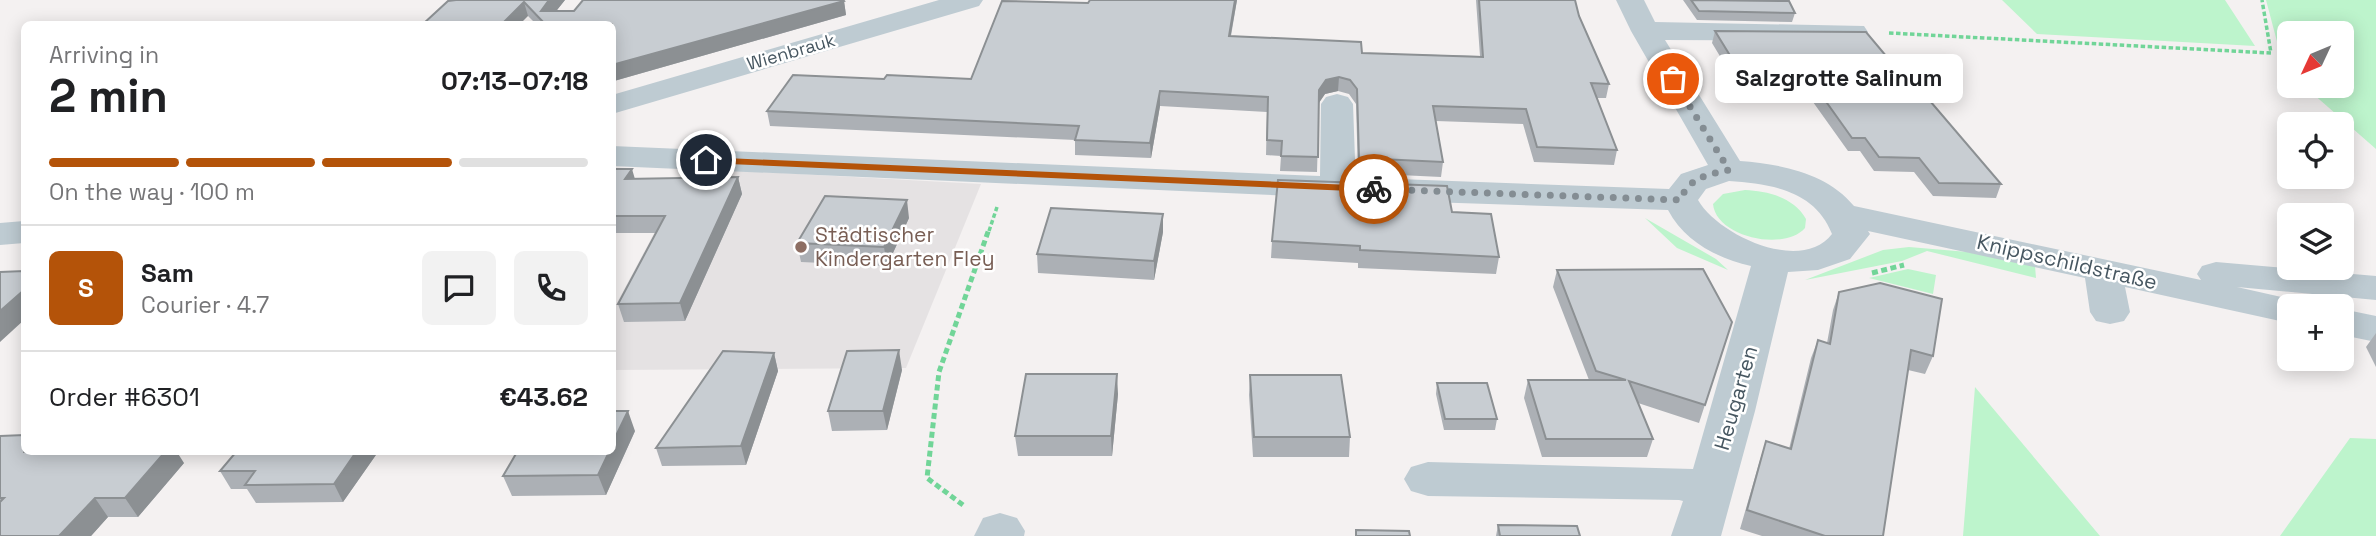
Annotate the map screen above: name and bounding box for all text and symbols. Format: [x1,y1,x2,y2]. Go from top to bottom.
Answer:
north arrow [2277,21,2354,98]
map controls [2277,21,2354,371]
street label: Wienbrauk [744,28,838,75]
text: Arriving in [49,40,159,70]
pin [1643,49,1703,109]
callout: Salzgrotte Salinum [1715,55,1964,104]
icon: bag [1654,60,1692,98]
text: Salzgrotte Salinum [1736,63,1942,93]
text: 07:13–07:18 [441,64,588,98]
text: 2 min [49,67,168,125]
button: locate [2277,112,2354,189]
pin [676,130,736,190]
icon: home [687,141,725,179]
courier [1339,154,1409,224]
icon: bike [1355,170,1393,208]
text: On the way · 100 m [49,177,255,207]
button: layers [2277,203,2354,280]
place label: Städtischer Kindergarten Fley [815,221,995,272]
street label: Knippschildstraße [1974,228,2160,295]
marker: Städtischer Kindergarten Fley [793,239,809,255]
button: chat [422,251,496,325]
button: phone [514,251,588,325]
text: Sam [141,256,194,290]
text: S [78,271,94,305]
text: Courier · 4.7 [141,290,269,320]
button: + [2277,294,2354,371]
street label: Heugarten [1708,343,1763,453]
text: Order #6301 [49,380,200,414]
text: €43.62 [499,380,588,414]

